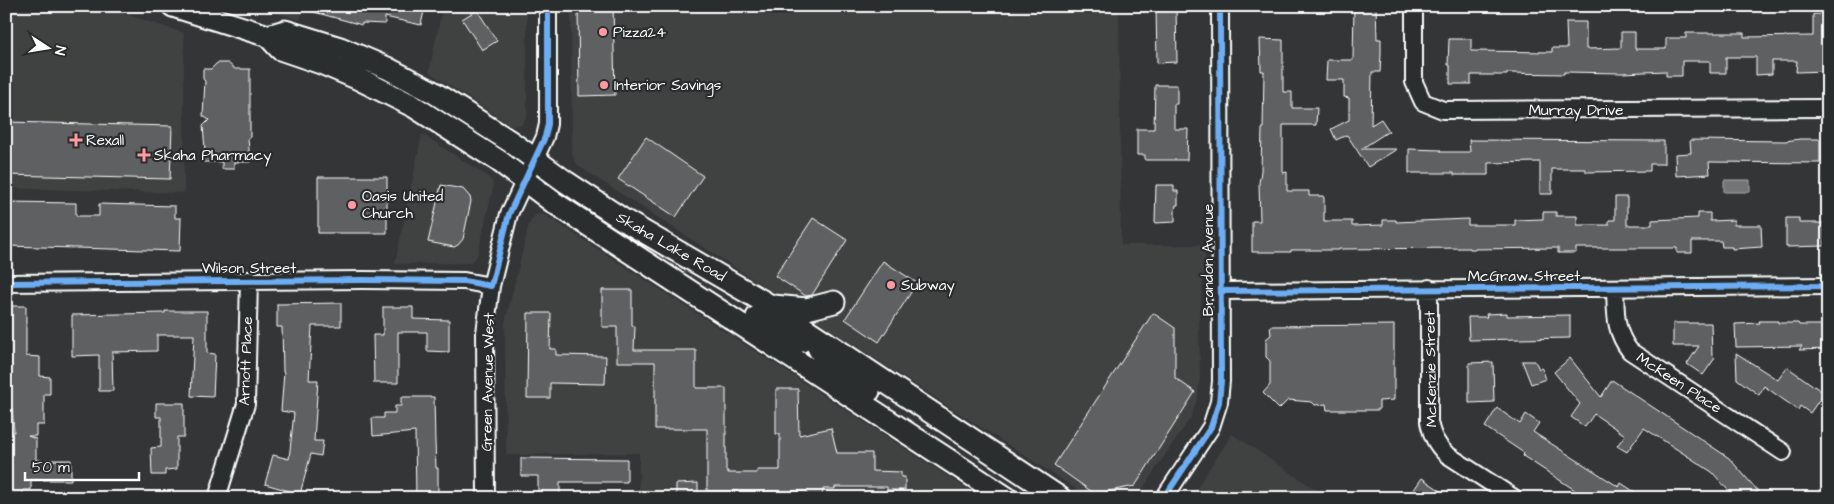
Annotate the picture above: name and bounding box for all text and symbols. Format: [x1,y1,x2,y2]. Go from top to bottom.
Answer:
north arrow [22,22,72,72]
place label: Pizza24 [613,22,666,43]
marker: Pizza24 [597,26,609,38]
text: N [49,44,70,57]
place label: Interior Savings [614,75,722,97]
marker: Interior Savings [598,79,610,91]
street label: Murray Drive [1529,100,1623,122]
place label: Rexall [86,130,124,151]
marker: Rexall [70,134,82,146]
place label: Skaha Pharmacy [154,145,271,167]
marker: Skaha Pharmacy [138,149,150,161]
place label: Oasis United Church [362,186,443,224]
marker: Oasis United Church [346,199,358,211]
street label: Brandon Avenue [1198,204,1219,316]
street label: Skaha Lake Road [612,207,730,287]
street label: Wilson Street [202,258,296,279]
street label: McGraw Street [1468,266,1580,287]
place label: Subway [901,275,955,297]
marker: Subway [885,279,897,291]
street label: McKenzie Street [1419,310,1443,428]
street label: Green Avenue West [476,312,500,452]
street label: Arnott Place [234,316,258,406]
street label: McKeen Place [1632,348,1726,418]
scale bar [25,449,139,481]
text: 50 m [32,457,70,478]

